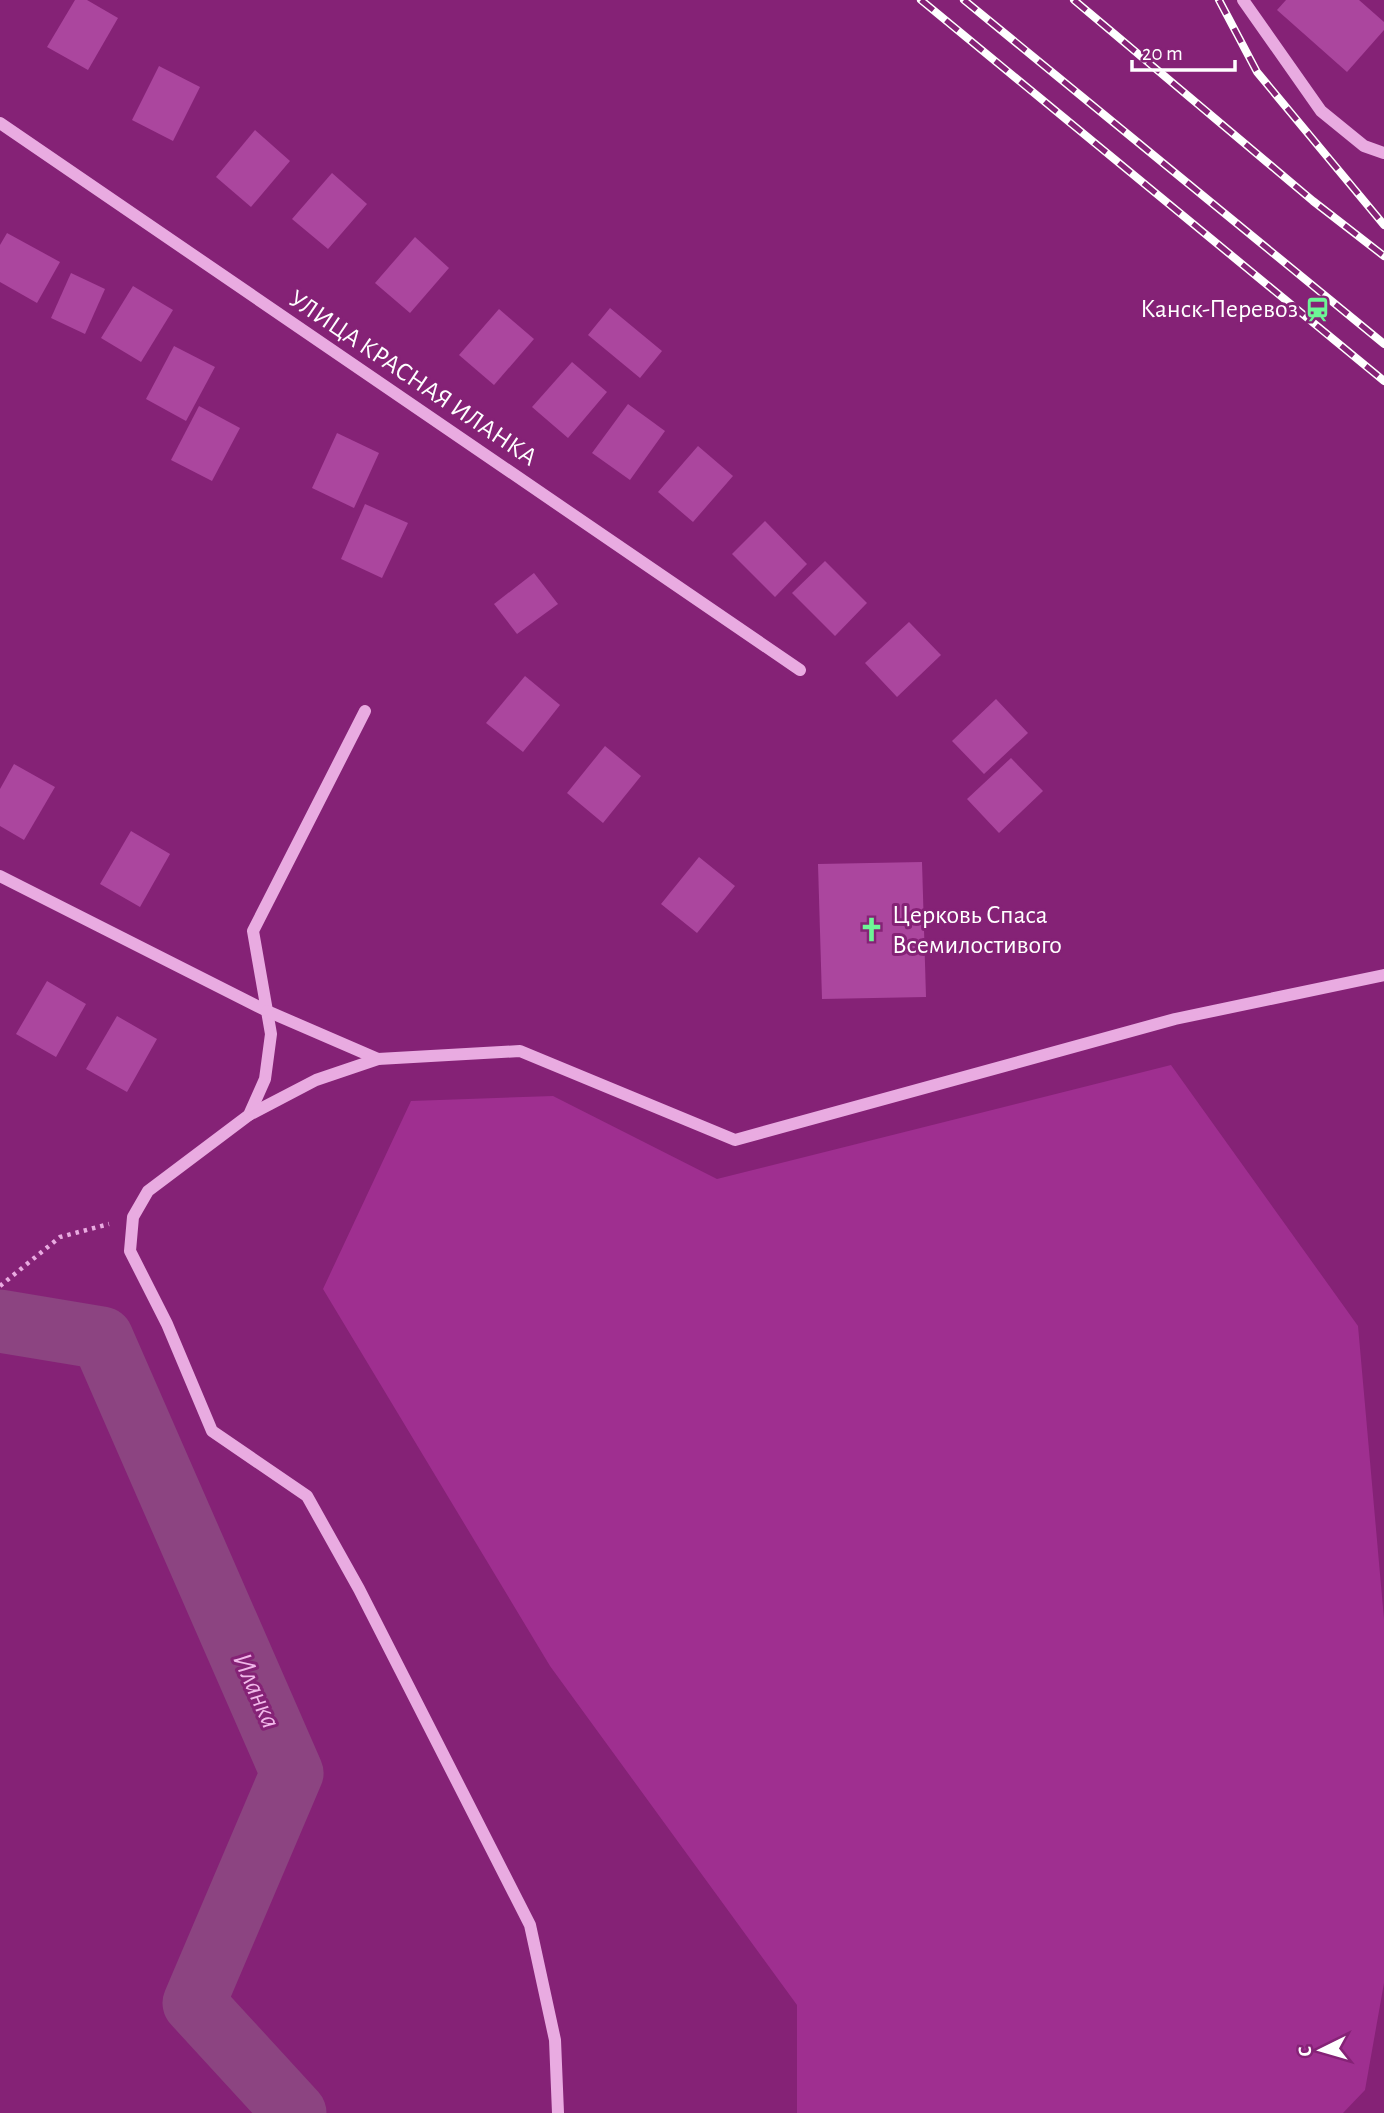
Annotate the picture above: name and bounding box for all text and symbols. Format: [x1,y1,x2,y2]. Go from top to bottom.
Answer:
scale bar [1132,28,1235,72]
text: 20 m [1142,43,1183,64]
street label: УЛИЦА КРАСНАЯ ИЛАНКА [284,285,542,471]
station icon: Канск-Перевоз [1304,295,1332,323]
place label: Канск-Перевоз [1140,296,1298,322]
place label: Церковь Спаса Всемилостивого [892,902,1062,958]
church icon: Церковь Спаса Всемилостивого [858,916,886,944]
water label: Иланка [227,1649,285,1733]
north arrow [1286,2015,1356,2085]
text: С [1296,2045,1315,2057]

